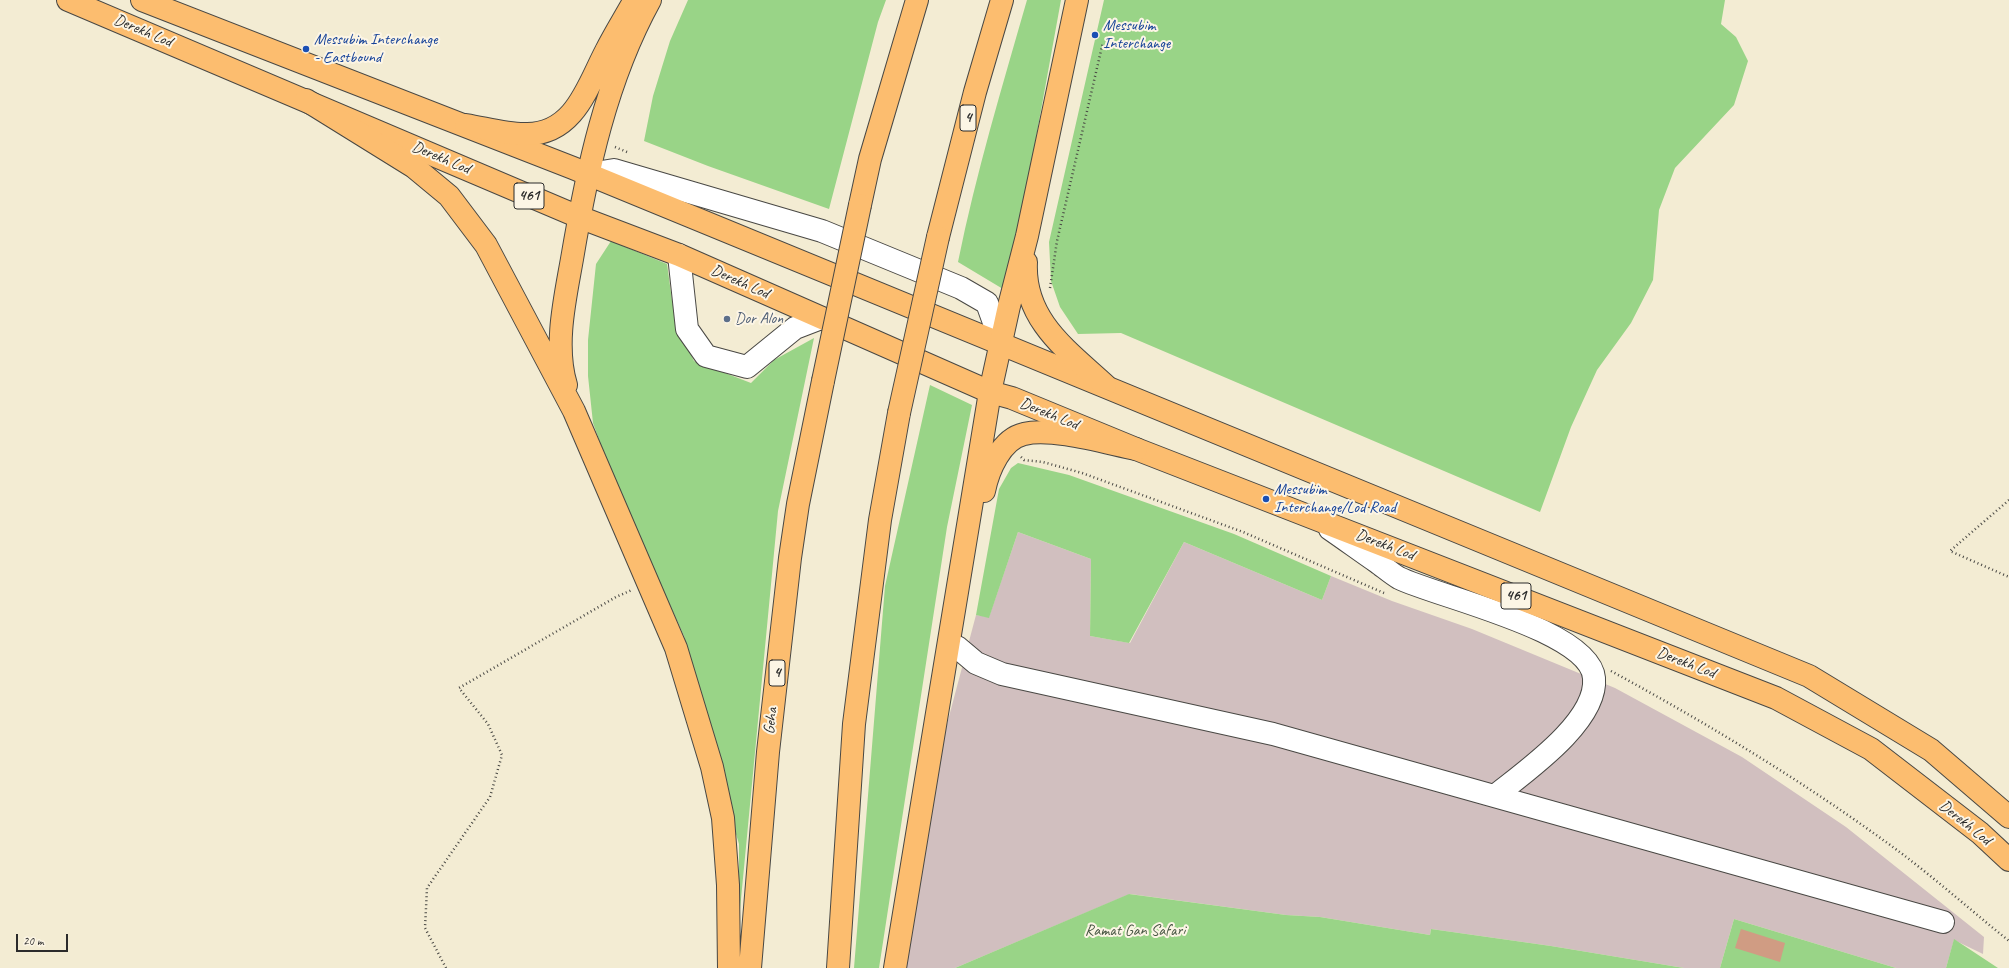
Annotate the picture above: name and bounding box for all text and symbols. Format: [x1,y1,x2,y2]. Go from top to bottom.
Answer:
street label: Derekh Lod [111,10,175,52]
place label: Messubim Interchange [1103,16,1170,54]
place label: Messubim Interchange - Eastbound [314,30,437,68]
marker: Messubim Interchange [1090,30,1100,40]
marker: Messubim Interchange - Eastbound [301,44,311,54]
road number: 4 [960,105,976,131]
street label: Derekh Lod [409,137,473,179]
road number: 461 [514,183,544,209]
street label: Derekh Lod [708,261,772,303]
place label: Dor Alon [735,309,783,329]
marker: Dor Alon [722,314,732,324]
street label: Derekh Lod [1017,394,1081,434]
place label: Messubim Interchange/Lod Road [1274,480,1396,518]
marker: Messubim Interchange/Lod Road [1261,494,1271,504]
street label: Derekh Lod [1353,525,1417,565]
road number: 461 [1501,583,1531,609]
street label: Derekh Lod [1654,643,1718,683]
road number: 4 [769,660,785,686]
street label: Geha [760,707,782,735]
street label: Derekh Lod [1935,796,1995,850]
park label: Ramat Gan Safari [1085,921,1185,941]
scale bar [18,926,70,952]
text: 20 m [23,933,43,949]

